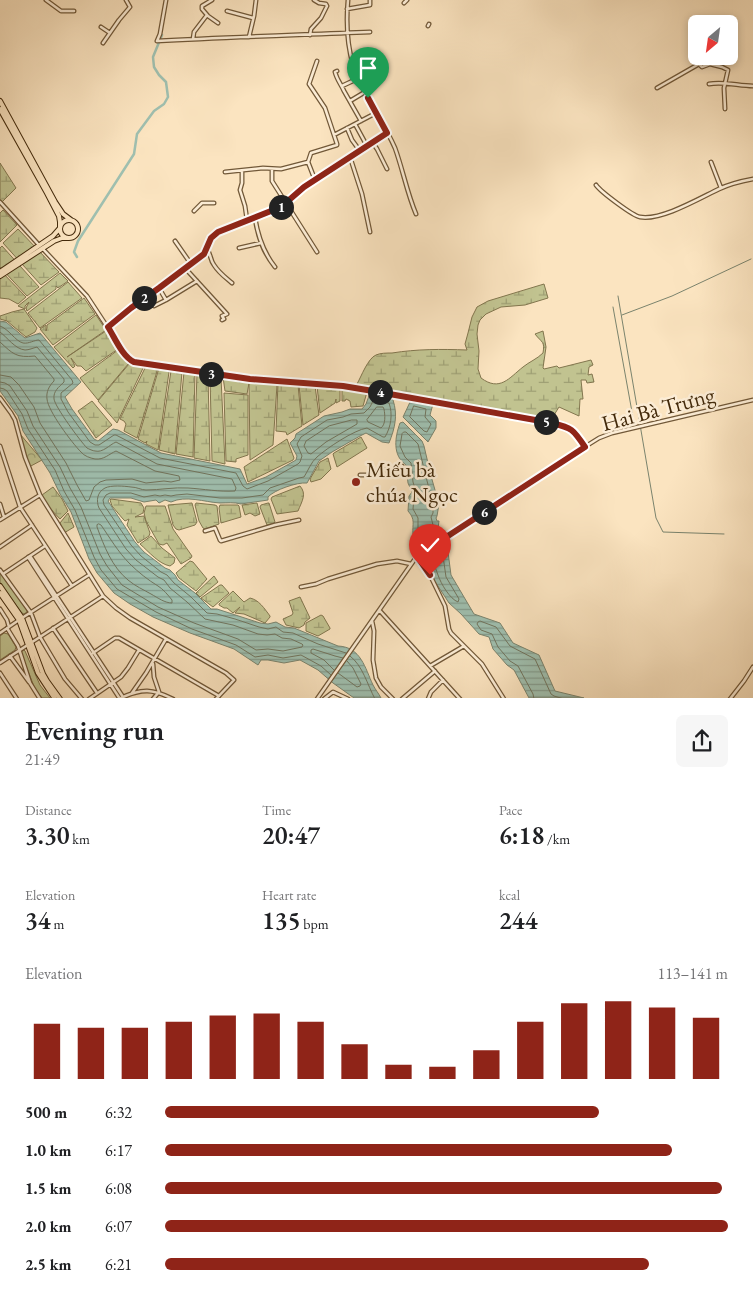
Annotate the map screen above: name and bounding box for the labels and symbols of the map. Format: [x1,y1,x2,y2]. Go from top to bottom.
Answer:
north arrow [688,15,738,65]
pin [347,47,389,98]
pin: 1 [268,194,294,220]
pin: 2 [132,286,156,310]
pin: 3 [198,362,224,386]
pin: 4 [368,380,392,404]
street label: Hai Bà Trưng [598,380,718,438]
pin: 5 [534,410,558,434]
place label: Miếu bà chúa Ngọc [366,455,458,509]
marker: Miếu bà chúa Ngọc [350,476,362,488]
pin: 6 [472,500,496,524]
pin [409,524,451,575]

